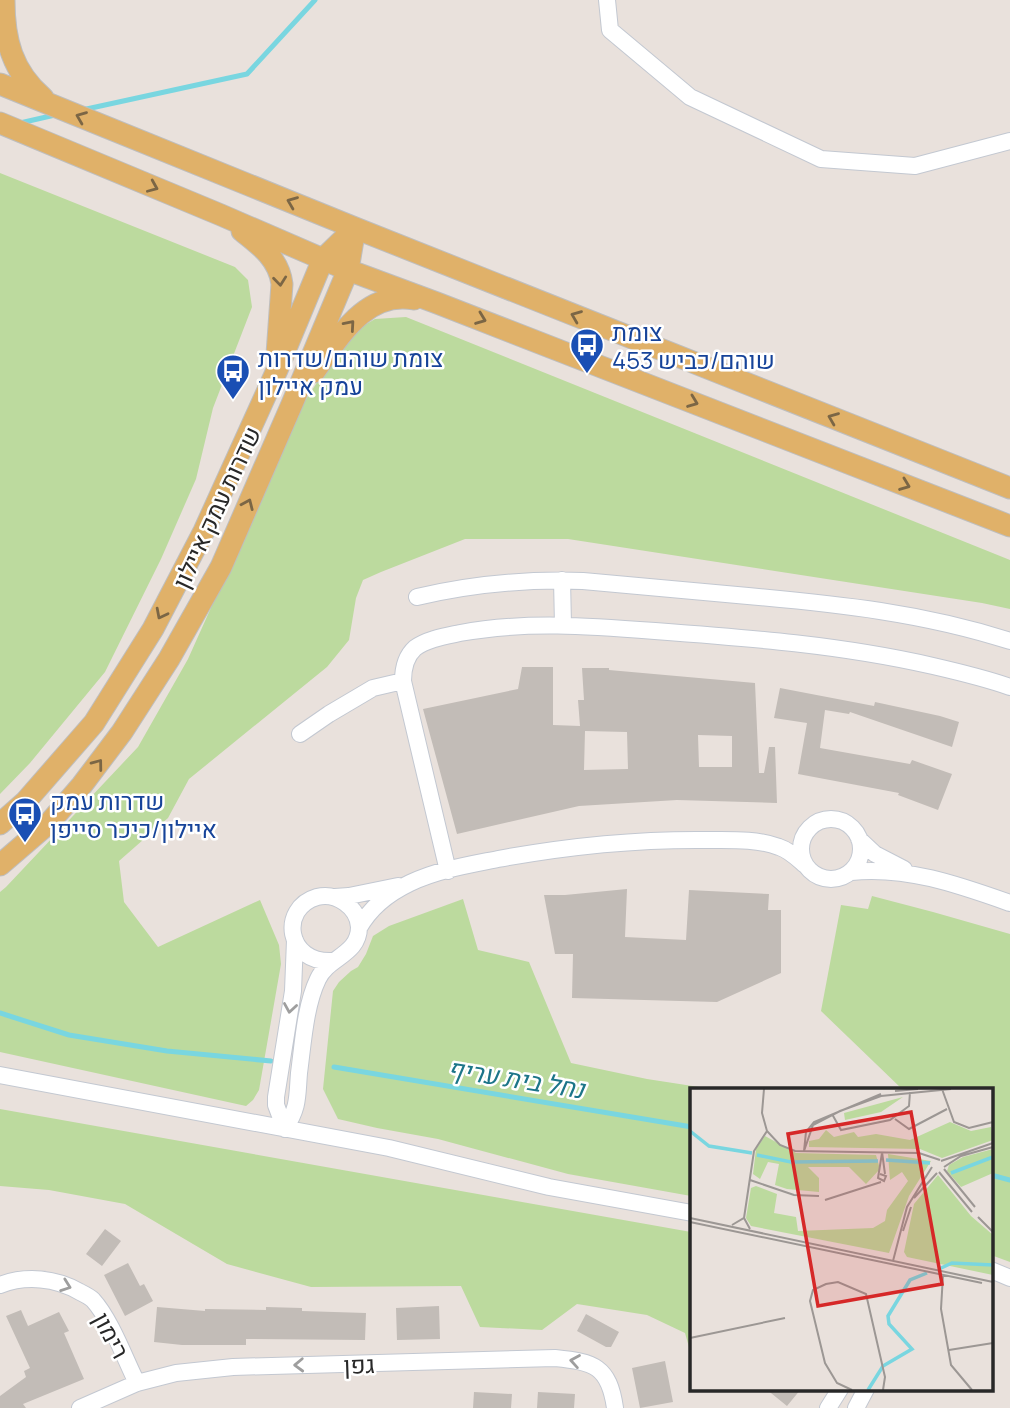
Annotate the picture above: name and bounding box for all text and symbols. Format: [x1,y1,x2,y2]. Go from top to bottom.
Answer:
one-way arrow [75,111,87,125]
one-way arrow [147,178,159,192]
one-way arrow [286,196,299,210]
one-way arrow [272,276,287,287]
one-way arrow [570,310,582,324]
one-way arrow [474,311,486,325]
place label: צומת שוהם/כביש 453 [612,315,775,376]
one-way arrow [342,320,354,333]
bus stop icon: צומת שוהם/כביש 453 [568,326,606,375]
place label: צומת שוהם/שדרות עמק איילון [258,341,443,402]
bus stop icon: צומת שוהם/שדרות עמק איילון [214,352,252,401]
one-way arrow [686,394,698,408]
one-way arrow [827,412,839,426]
street label: שדרות עמק איילון [164,421,268,593]
one-way arrow [898,476,910,490]
one-way arrow [240,499,254,511]
one-way arrow [156,606,170,619]
one-way arrow [90,759,103,771]
place label: שדרות עמק איילון/כיכר סייפן [50,784,217,845]
bus stop icon: שדרות עמק איילון/כיכר סייפן [6,795,44,844]
one-way arrow [283,1002,298,1013]
water label: נחל בית עריף [445,1049,588,1107]
inset map [690,1088,992,1390]
one-way arrow [60,1278,72,1292]
street label: רימון [86,1306,138,1364]
street label: גפן [343,1347,375,1381]
one-way arrow [569,1354,581,1369]
one-way arrow [294,1358,305,1373]

